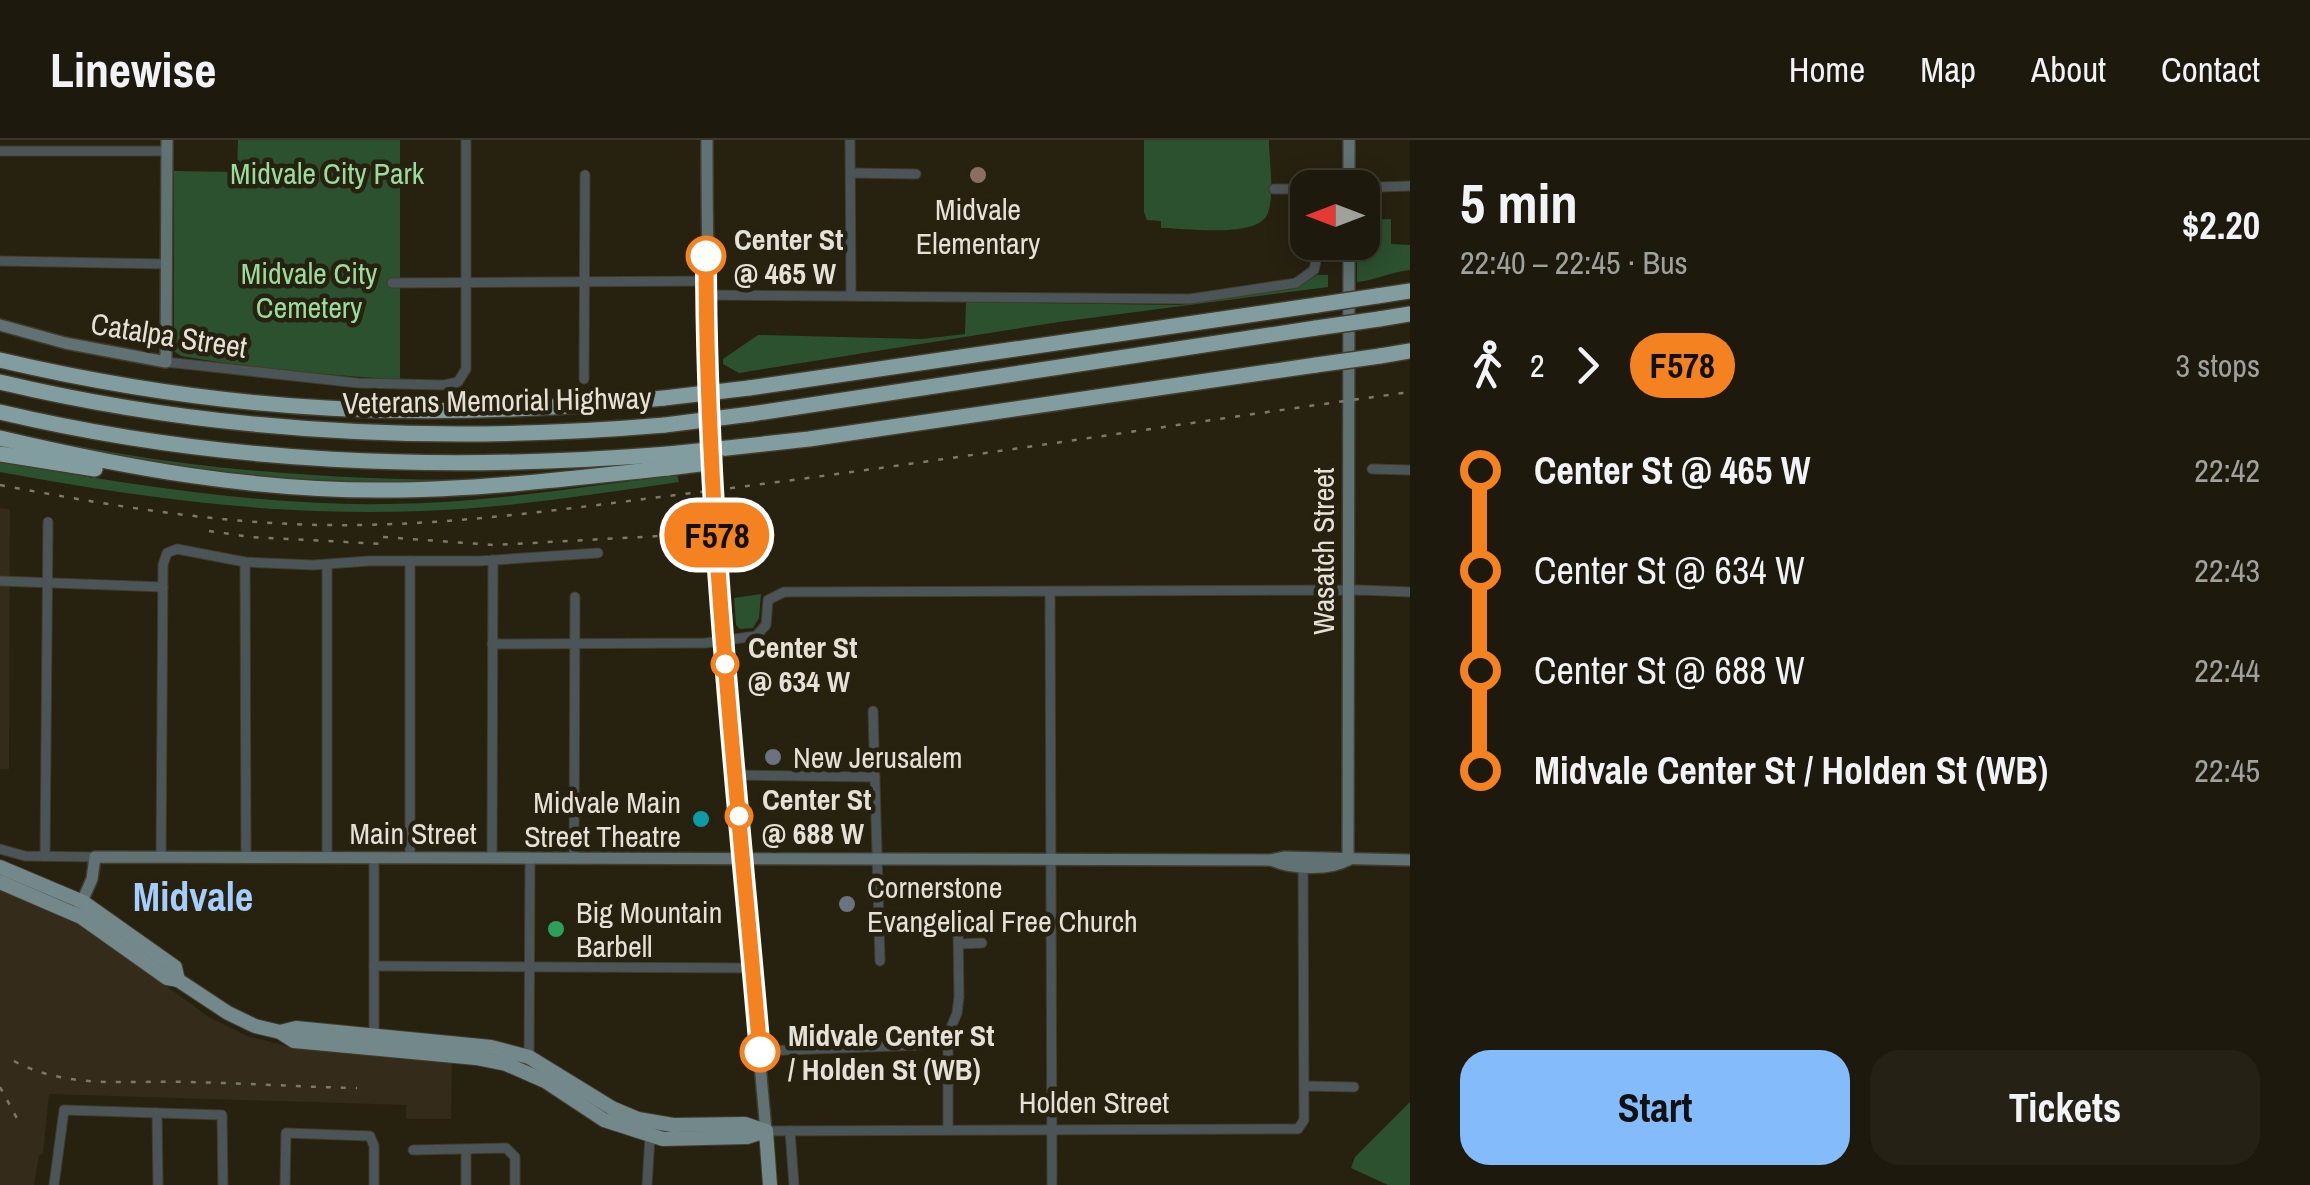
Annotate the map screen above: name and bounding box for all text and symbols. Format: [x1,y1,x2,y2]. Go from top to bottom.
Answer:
text: Linewise [50,37,216,102]
text: Home [1789,46,1865,93]
text: Map [1920,46,1976,93]
text: About [2031,46,2106,93]
text: Contact [2161,46,2260,93]
park label: Midvale City Park [230,153,425,193]
marker: Midvale Elementary [967,164,989,186]
text: 5 min [1460,166,1578,240]
north arrow [1290,170,1380,260]
map controls [1290,170,1380,260]
place label: Midvale Elementary [916,189,1041,263]
text: $2.20 [2182,200,2260,251]
place label: Center St @ 465 W [734,219,843,293]
marker: Center St @ 465 W [687,237,725,275]
text: 22:40 – 22:45 · Bus [1460,241,1688,284]
park label: Midvale City Cemetery [241,253,378,327]
street label: Catalpa Street [88,303,250,367]
icon: walk [1460,338,1515,393]
icon: forward [1560,338,1615,393]
text: F578 [1650,342,1715,389]
text: 2 [1530,344,1545,387]
text: 3 stops [2175,344,2260,387]
street label: Veterans Memorial Highway [342,377,653,423]
text: Center St @ 465 W [1534,445,1810,496]
text: 22:42 [2194,449,2260,492]
street label: Wasatch Street [1303,467,1343,635]
line badge: F578 [647,502,787,568]
text: F578 [684,512,750,559]
text: Center St @ 634 W [1534,545,1805,596]
text: 22:43 [2194,549,2260,592]
place label: Center St @ 634 W [748,627,857,701]
text: Center St @ 688 W [1534,645,1805,696]
text: 22:44 [2194,649,2260,692]
marker: Center St @ 634 W [712,651,738,677]
place label: New Jerusalem [793,737,963,777]
text: Midvale Center St / Holden St (WB) [1534,745,2048,796]
marker: New Jerusalem [762,746,784,768]
text: 22:45 [2194,749,2260,792]
place label: Center St @ 688 W [762,779,871,853]
place label: Midvale Main Street Theatre [524,782,681,856]
marker: Center St @ 688 W [726,803,752,829]
marker: Midvale Main Street Theatre [690,808,712,830]
street label: Main Street [349,813,477,853]
place label: Cornerstone Evangelical Free Church [867,867,1138,941]
district label: Midvale [133,870,253,923]
place label: Big Mountain Barbell [576,892,722,966]
marker: Cornerstone Evangelical Free Church [836,893,858,915]
marker: Big Mountain Barbell [545,918,567,940]
place label: Midvale Center St / Holden St (WB) [788,1015,994,1089]
marker: Midvale Center St / Holden St (WB) [741,1033,779,1071]
button: Start [1460,1050,1850,1165]
button: Tickets [1870,1050,2260,1165]
street label: Holden Street [1019,1082,1169,1122]

